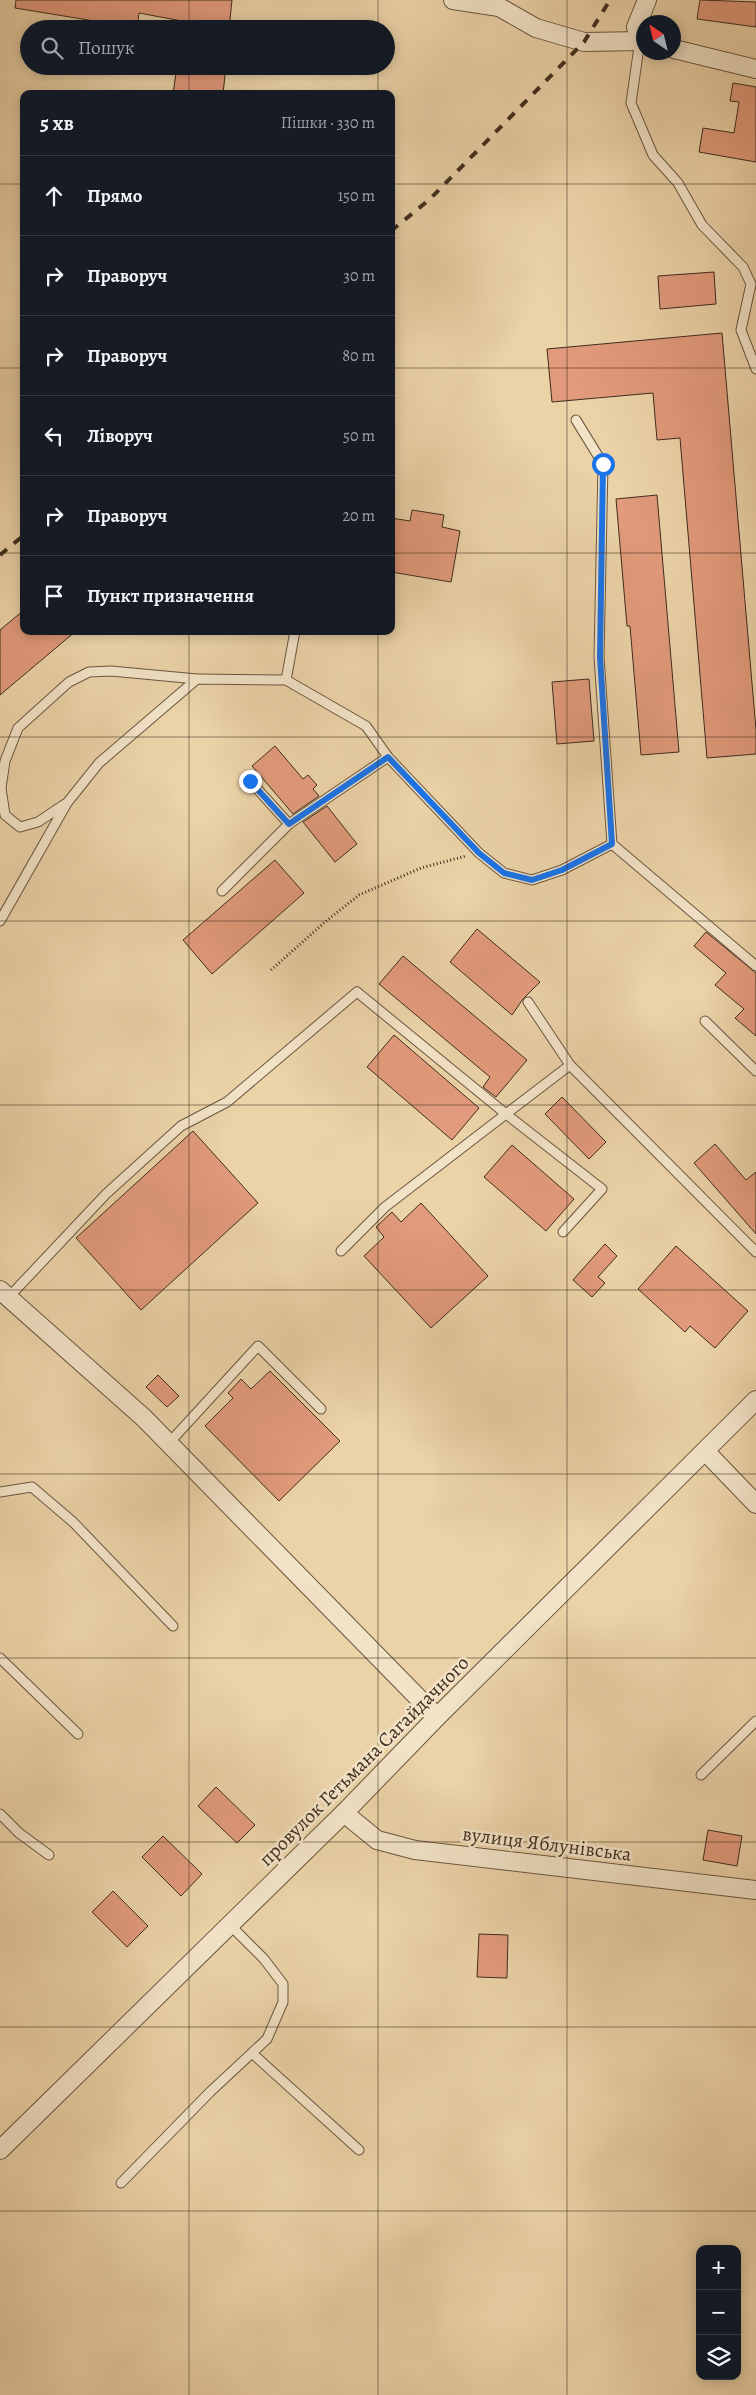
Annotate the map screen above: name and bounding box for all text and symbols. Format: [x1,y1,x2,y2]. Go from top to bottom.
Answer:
north arrow [636,15,681,60]
search box [20,20,395,75]
icon: search [38,34,66,62]
text: Пошук [78,35,135,61]
text: 5 хв [40,109,74,137]
text: Пішки · 330 m [281,112,375,134]
icon: ahead [40,182,68,210]
text: Прямо [87,183,142,209]
text: 150 m [338,185,375,207]
icon: right [40,262,68,290]
text: Праворуч [87,263,167,289]
text: 30 m [343,265,375,287]
icon: right [40,342,68,370]
text: Праворуч [87,343,167,369]
text: 80 m [342,345,375,367]
icon: left [40,422,68,450]
text: Ліворуч [87,423,153,449]
text: 50 m [343,425,375,447]
route start [592,453,615,476]
icon: right [40,502,68,530]
text: Праворуч [87,503,167,529]
text: 20 m [342,505,375,527]
icon: arrive [40,582,68,610]
text: Пункт призначення [87,583,254,609]
route end [239,770,262,793]
street label: провулок Гетьмана Сагайдачного [253,1650,475,1872]
street label: вулиця Яблунівська [461,1820,634,1868]
map controls [696,2245,741,2380]
button: + [696,2245,741,2290]
button: − [696,2290,741,2335]
button: layers [696,2335,741,2380]

